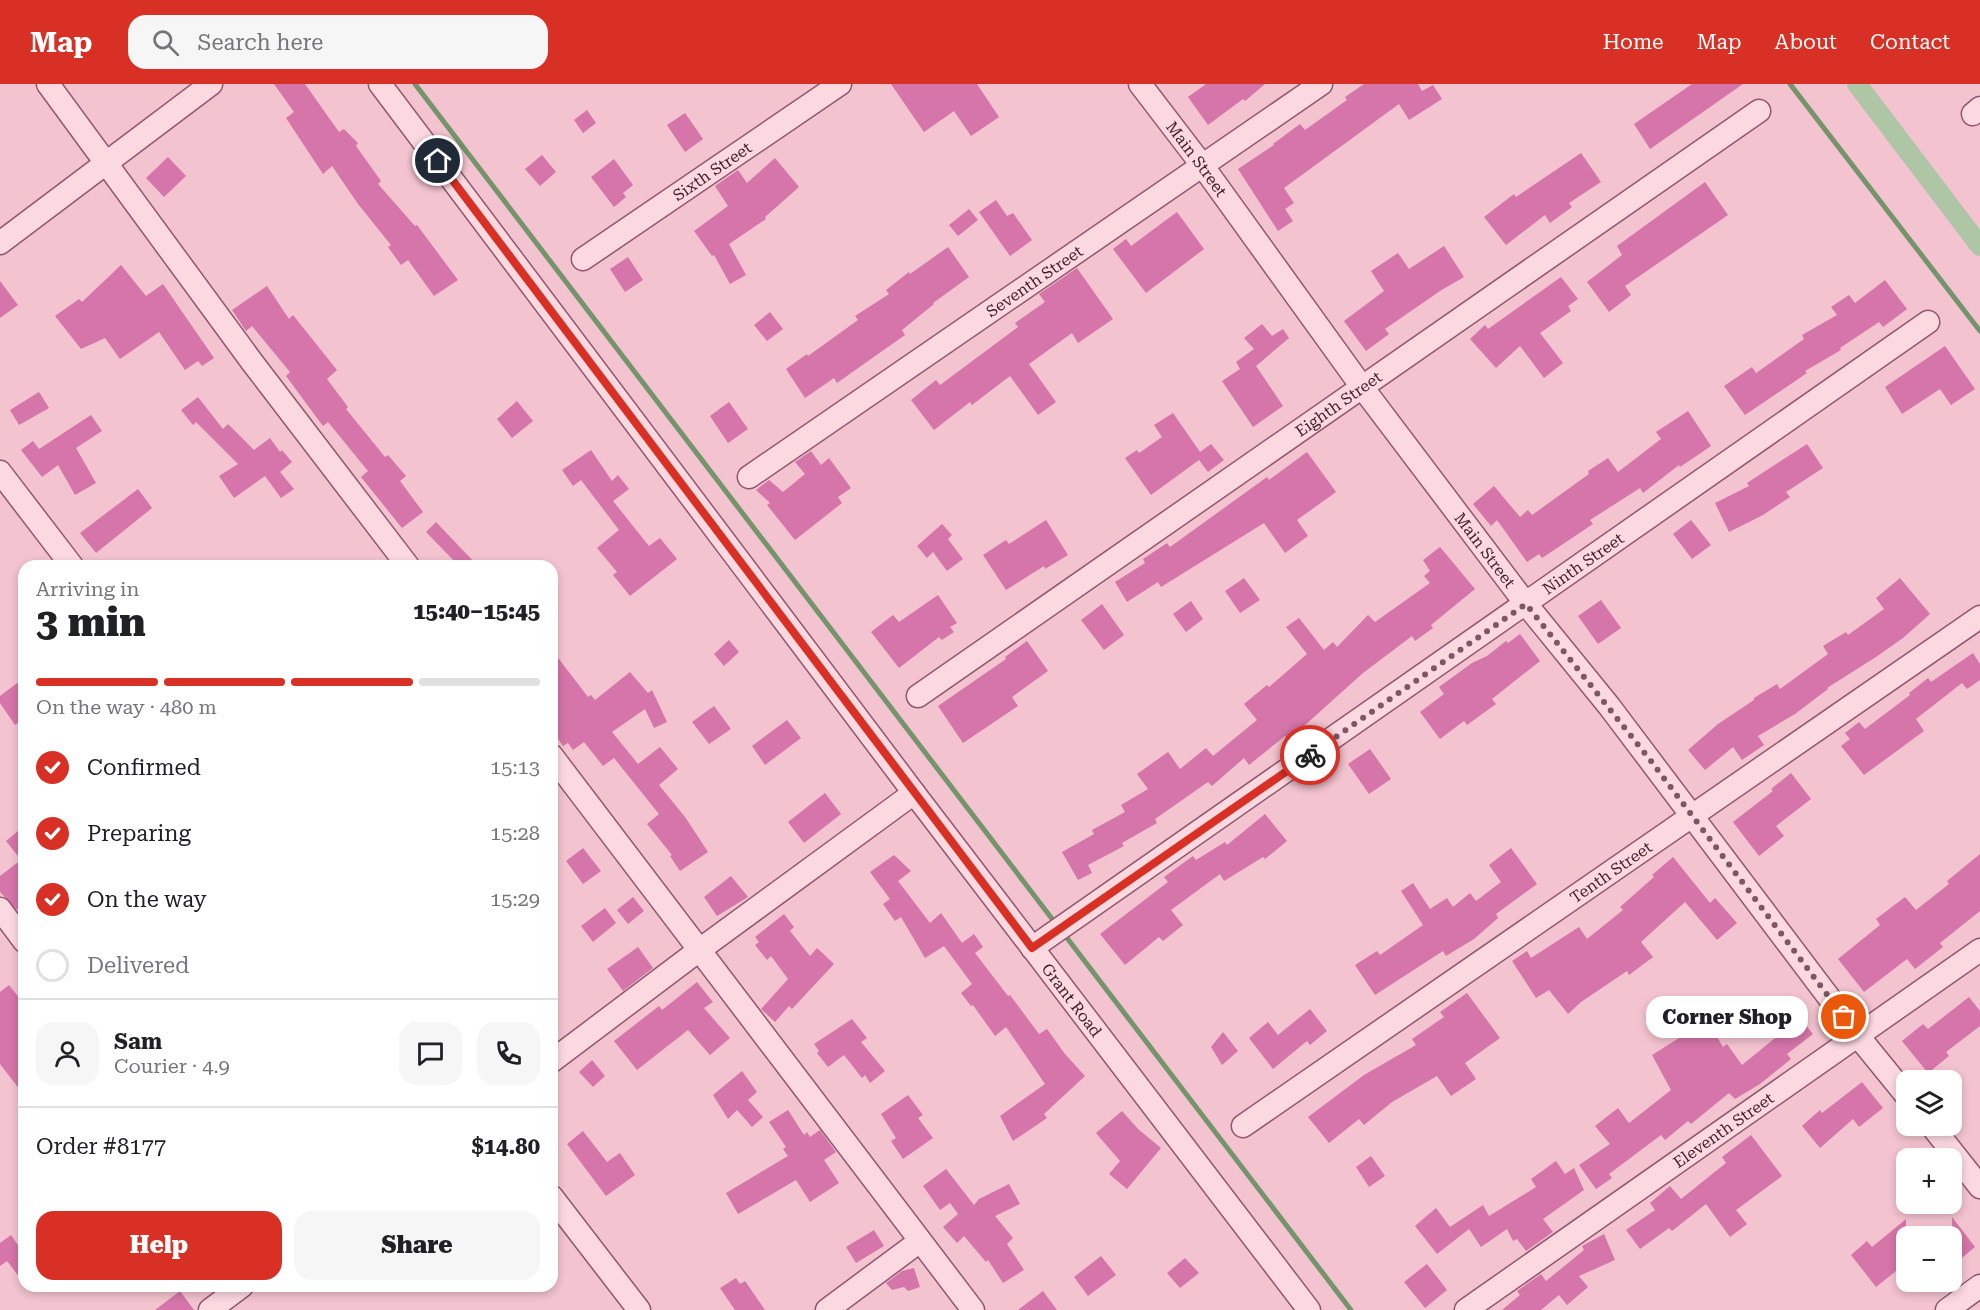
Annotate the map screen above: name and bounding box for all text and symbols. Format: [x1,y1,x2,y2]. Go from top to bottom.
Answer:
search box [128,15,548,69]
text: Map [30,26,92,59]
icon: search [149,26,182,59]
text: Search here [197,30,323,55]
text: Home [1603,30,1664,54]
text: Map [1697,30,1742,54]
text: About [1775,30,1837,54]
text: Contact [1870,30,1950,54]
street label: Main Street [1162,118,1231,201]
pin [412,135,463,186]
street label: Sixth Street [669,138,755,205]
icon: home [421,144,454,177]
street label: Seventh Street [982,242,1087,321]
street label: Eighth Street [1292,367,1386,441]
street label: Main Street [1450,509,1519,592]
street label: Ninth Street [1539,529,1627,598]
text: Arriving in [36,577,139,601]
text: 15:40–15:45 [413,599,540,624]
text: 3 min [36,600,146,646]
text: On the way · 480 m [36,695,217,719]
courier [1280,725,1340,785]
icon: bike [1294,739,1327,772]
icon: check [36,751,69,784]
text: Confirmed [87,755,201,780]
text: 15:13 [490,755,540,779]
icon: check [36,817,69,850]
text: Preparing [87,821,191,846]
text: 15:28 [490,821,540,845]
street label: Tenth Street [1567,838,1656,907]
icon: check [36,883,69,916]
text: On the way [87,887,207,912]
text: 15:29 [490,887,540,911]
text: Delivered [87,953,189,978]
street label: Grant Road [1038,960,1106,1041]
pin [1818,991,1869,1042]
callout: Corner Shop [1646,996,1808,1038]
icon: bag [1827,1000,1860,1033]
text: Corner Shop [1662,1005,1792,1029]
button: person [36,1022,99,1085]
button: chat [399,1022,462,1085]
button: phone [477,1022,540,1085]
text: Sam [114,1029,162,1054]
text: Courier · 4.9 [114,1054,230,1078]
map controls [1896,1070,1962,1292]
button: layers [1896,1070,1962,1136]
street label: Eleventh Street [1670,1089,1777,1172]
text: Order #8177 [36,1134,166,1159]
text: $14.80 [471,1134,540,1159]
button: + [1896,1148,1962,1214]
button: Help [36,1211,282,1280]
button: Share [294,1211,540,1280]
button: − [1896,1226,1962,1292]

